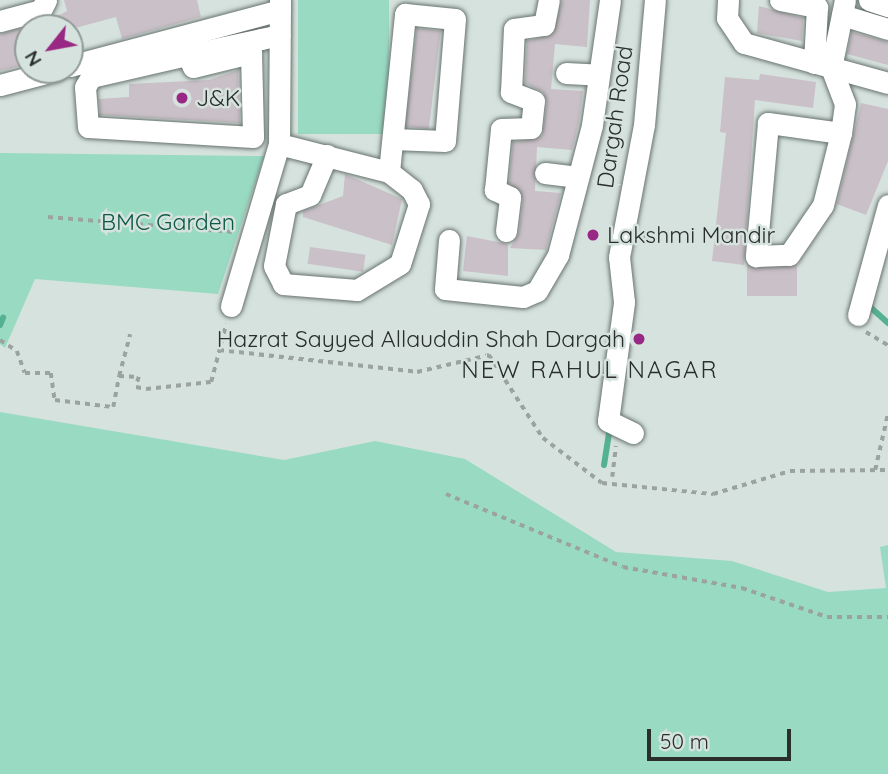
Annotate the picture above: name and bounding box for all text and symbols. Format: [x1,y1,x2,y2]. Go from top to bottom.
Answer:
north arrow [14,14,84,84]
street label: Dargah Road [591,44,639,190]
text: N [19,47,47,71]
place label: J&K [196,84,240,112]
marker: J&K [174,90,190,106]
park label: BMC Garden [101,208,235,236]
place label: Lakshmi Mandir [607,221,775,249]
marker: Lakshmi Mandir [585,227,601,243]
place label: Hazrat Sayyed Allauddin Shah Dargah [217,325,625,353]
marker: Hazrat Sayyed Allauddin Shah Dargah [631,331,647,347]
district label: NEW RAHUL NAGAR [463,356,717,384]
scale bar [650,714,794,758]
text: 50 m [660,728,709,754]

